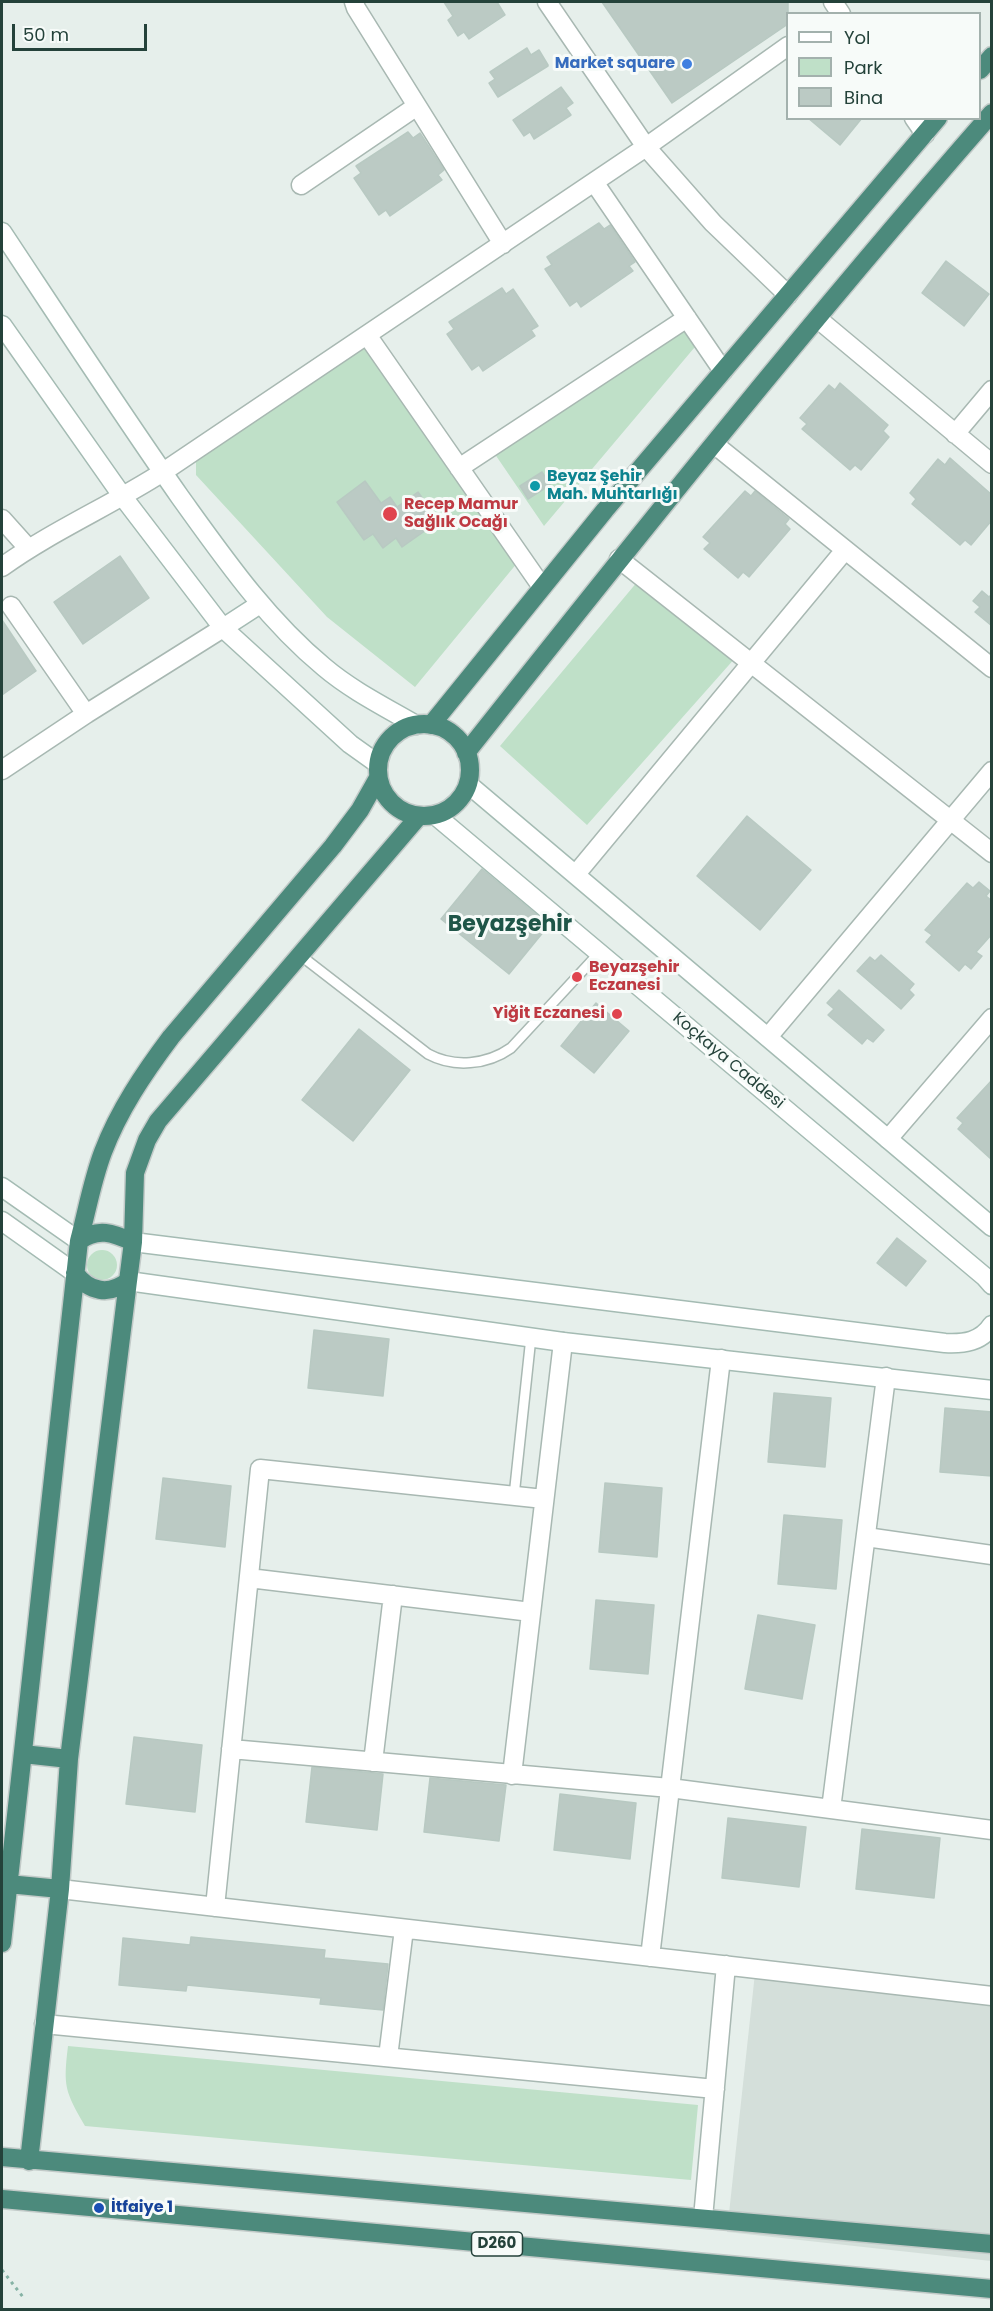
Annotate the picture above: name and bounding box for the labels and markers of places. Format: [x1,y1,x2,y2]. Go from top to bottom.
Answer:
place label: Market square [555,54,675,74]
marker: Market square [680,57,694,71]
place label: Beyaz Şehir Mah. Muhtarlığı [547,467,678,505]
marker: Beyaz Şehir Mah. Muhtarlığı [528,479,542,493]
place label: Recep Mamur Sağlık Ocağı [404,495,518,533]
marker: Recep Mamur Sağlık Ocağı [381,505,399,523]
place label: Beyazşehir Eczanesi [589,958,679,996]
marker: Beyazşehir Eczanesi [570,970,584,984]
place label: Yiğit Eczanesi [493,1004,605,1024]
marker: Yiğit Eczanesi [610,1007,624,1021]
place label: İtfaiye 1 [111,2198,173,2218]
marker: İtfaiye 1 [92,2201,106,2215]

